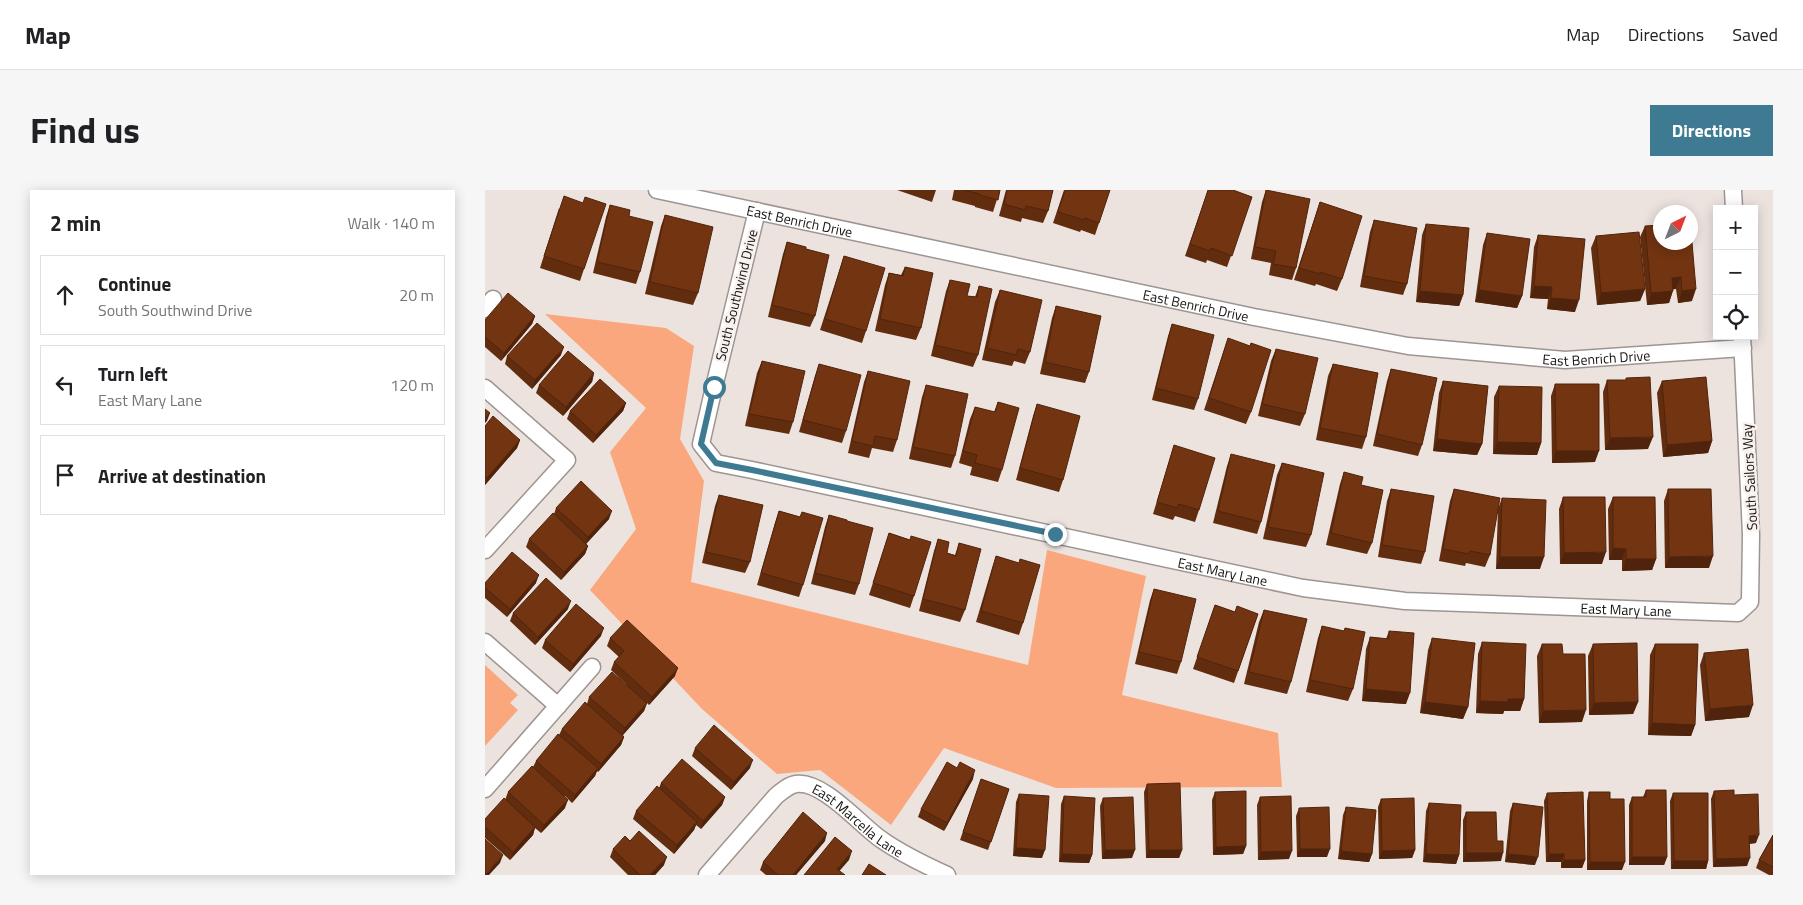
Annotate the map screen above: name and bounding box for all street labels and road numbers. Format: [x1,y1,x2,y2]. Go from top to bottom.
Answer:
street label: East Benrich Drive [745,199,855,242]
street label: South Southwind Drive [709,227,763,363]
street label: East Benrich Drive [1141,283,1251,326]
street label: East Benrich Drive [1542,344,1651,371]
street label: South Sailors Way [1736,423,1762,531]
street label: East Mary Lane [1176,551,1270,591]
street label: East Mary Lane [1580,597,1672,621]
street label: East Marcella Lane [809,778,908,862]

